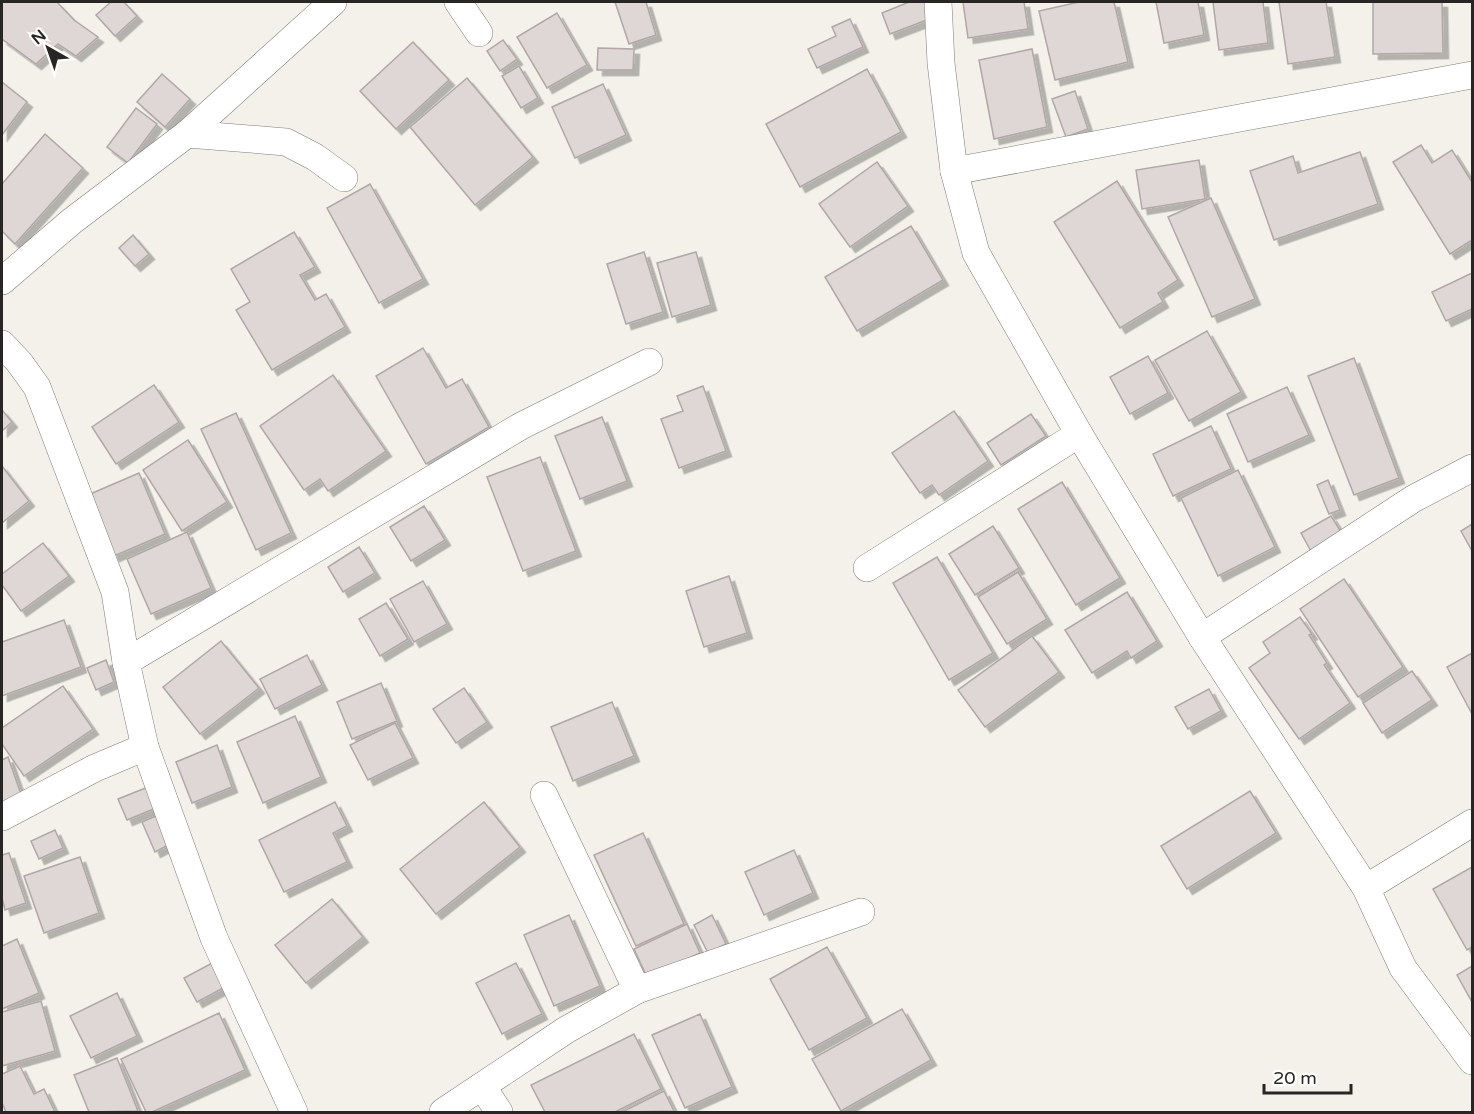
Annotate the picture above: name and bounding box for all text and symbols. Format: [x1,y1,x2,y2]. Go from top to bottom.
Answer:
north arrow [18,18,78,78]
text: N [28,25,50,49]
scale bar [1264,1057,1351,1095]
text: 20 m [1273,1067,1317,1089]

